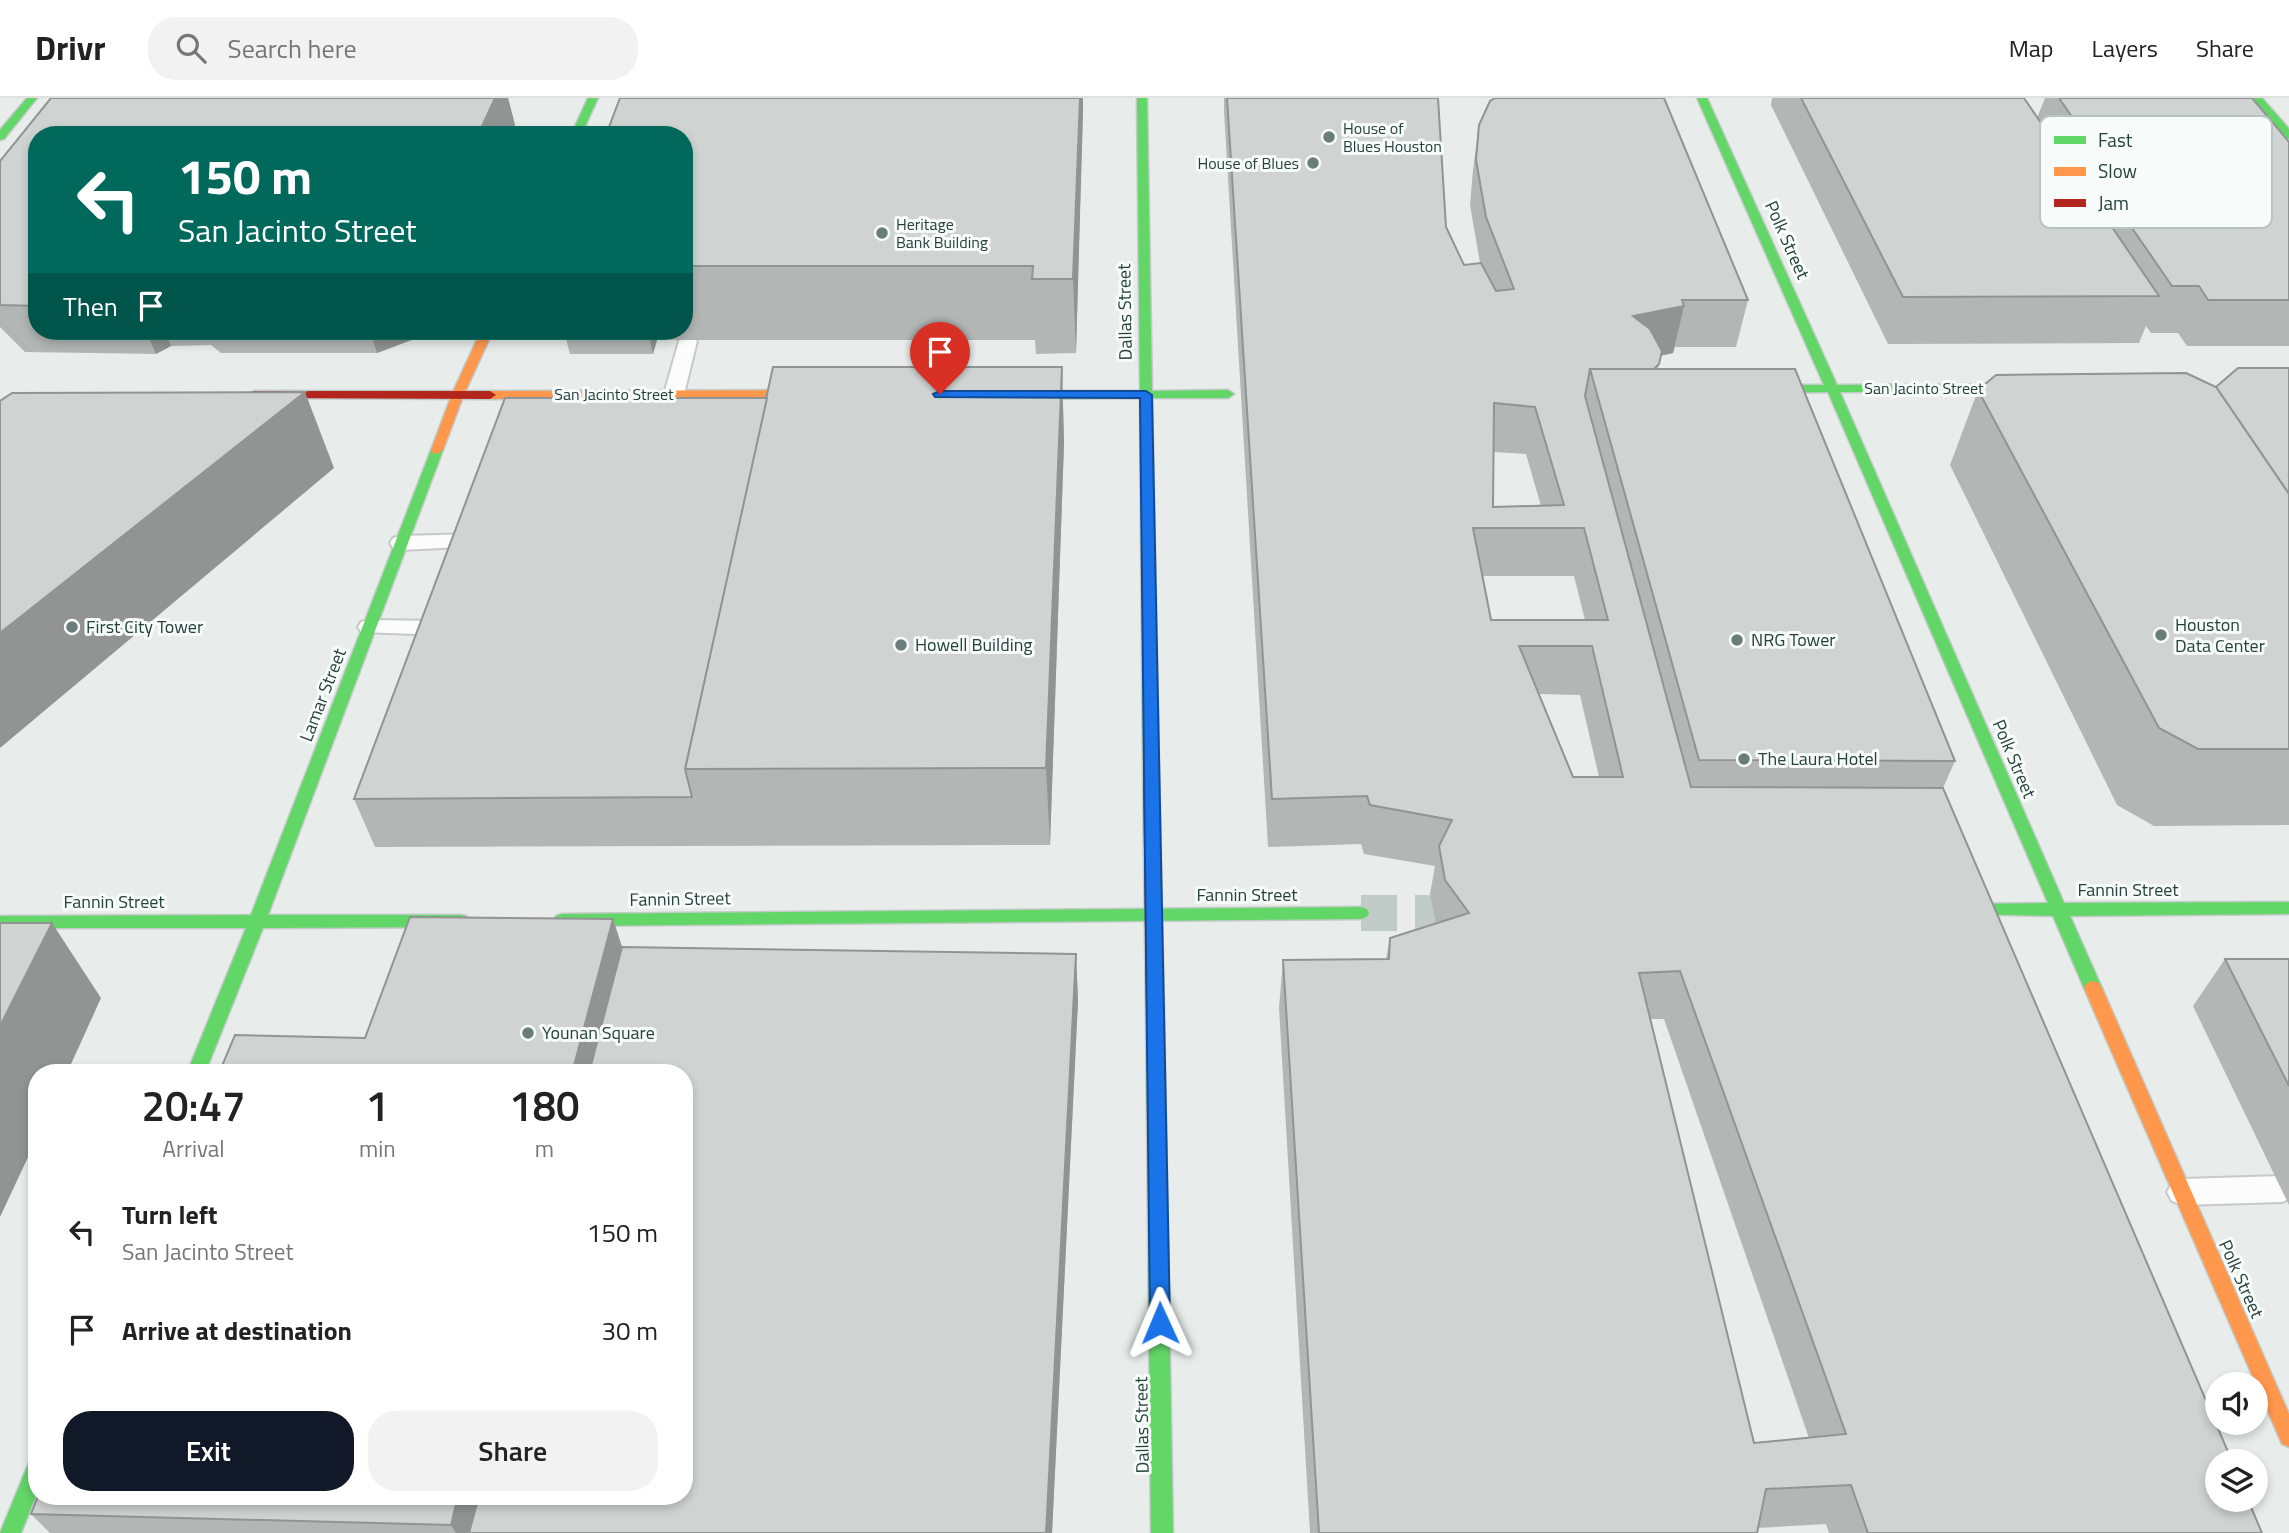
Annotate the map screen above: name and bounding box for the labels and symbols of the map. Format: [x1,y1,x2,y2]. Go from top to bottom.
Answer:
place label: House of Blues Houston [1343,116,1442,158]
legend [2040,116,2272,228]
text: Fast [2098,125,2133,154]
marker: House of Blues Houston [1321,129,1337,145]
place label: House of Blues [1197,151,1299,175]
marker: House of Blues [1305,155,1321,171]
text: Slow [2098,156,2137,185]
text: Jam [2098,188,2129,217]
street label: Polk Street [1758,196,1817,284]
place label: Heritage Bank Building [896,212,988,254]
marker: Heritage Bank Building [874,225,890,241]
street label: Dallas Street [1110,263,1139,361]
pin [910,322,970,394]
street label: San Jacinto Street [1864,376,1984,400]
street label: San Jacinto Street [554,382,674,406]
place label: Houston Data Center [2175,611,2265,659]
place label: First City Tower [86,613,203,640]
marker: First City Tower [64,619,80,635]
place label: NRG Tower [1751,626,1836,653]
marker: Houston Data Center [2153,627,2169,643]
place label: Howell Building [915,631,1033,658]
marker: NRG Tower [1729,632,1745,648]
marker: Howell Building [893,637,909,653]
street label: Lamar Street [292,643,353,746]
street label: Polk Street [1986,715,2043,803]
place label: The Laura Hotel [1758,745,1878,772]
marker: The Laura Hotel [1736,751,1752,767]
street label: Fannin Street [2077,876,2179,903]
street label: Fannin Street [1196,881,1298,908]
street label: Fannin Street [629,884,731,913]
street label: Fannin Street [63,888,165,915]
place label: Younan Square [542,1019,655,1046]
marker: Younan Square [520,1025,536,1041]
street label: Polk Street [2212,1235,2271,1323]
position arrow [1123,1286,1197,1360]
street label: Dallas Street [1127,1376,1156,1474]

